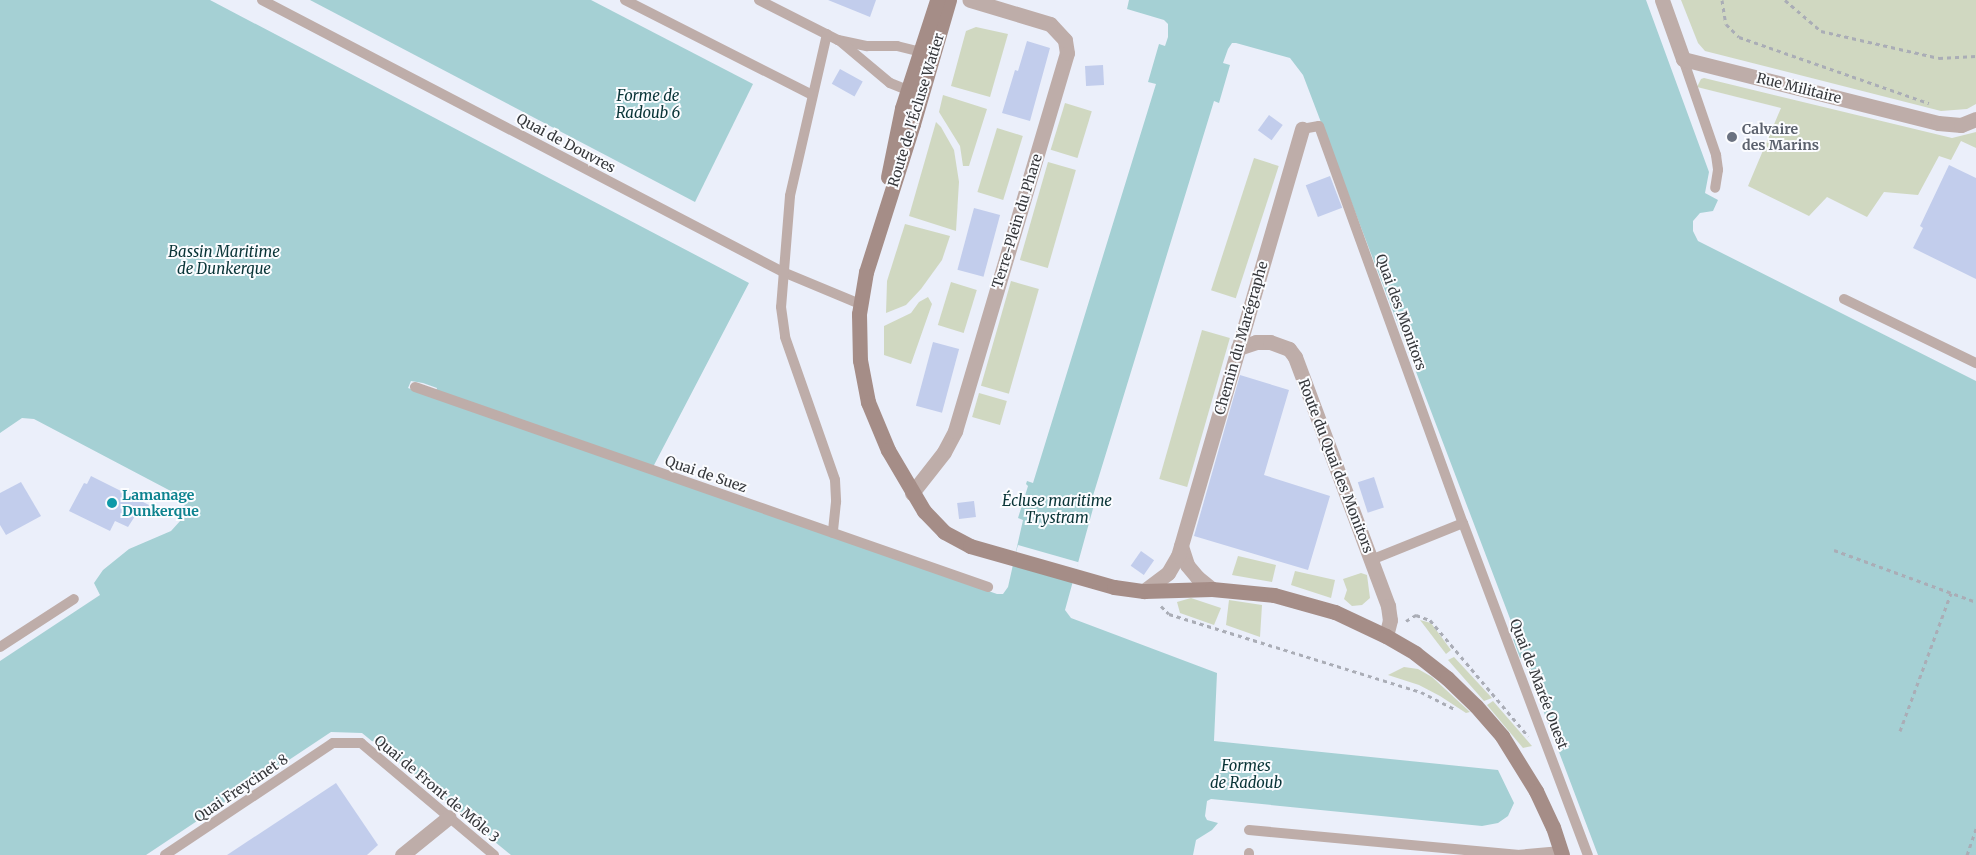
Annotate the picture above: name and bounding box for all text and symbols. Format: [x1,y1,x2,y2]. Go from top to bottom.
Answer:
street label: Route de l'Écluse Watier [885,31,947,189]
street label: Rue Militaire [1755,69,1843,107]
water label: Forme de Radoub 6 [616,86,680,121]
street label: Quai de Douvres [514,110,618,176]
place label: Calvaire des Marins [1742,121,1819,154]
marker: Calvaire des Marins [1726,131,1738,143]
street label: Terre-Plein du Phare [989,152,1045,290]
water label: Bassin Maritime de Dunkerque [168,242,280,277]
street label: Quai des Monitors [1372,252,1430,372]
street label: Chemin du Marégraphe [1211,259,1271,417]
street label: Route du Quai des Monitors [1295,377,1377,555]
street label: Quai de Suez [663,452,749,496]
place label: Lamanage Dunkerque [122,487,199,520]
water label: Écluse maritime Trystram [1002,491,1112,526]
marker: Lamanage Dunkerque [106,497,118,509]
street label: Quai de Marée Ouest [1506,617,1572,751]
street label: Quai de Front de Môle 3 [371,732,503,846]
street label: Quai Freycinet 8 [191,750,291,826]
water label: Formes de Radoub [1210,756,1282,791]

